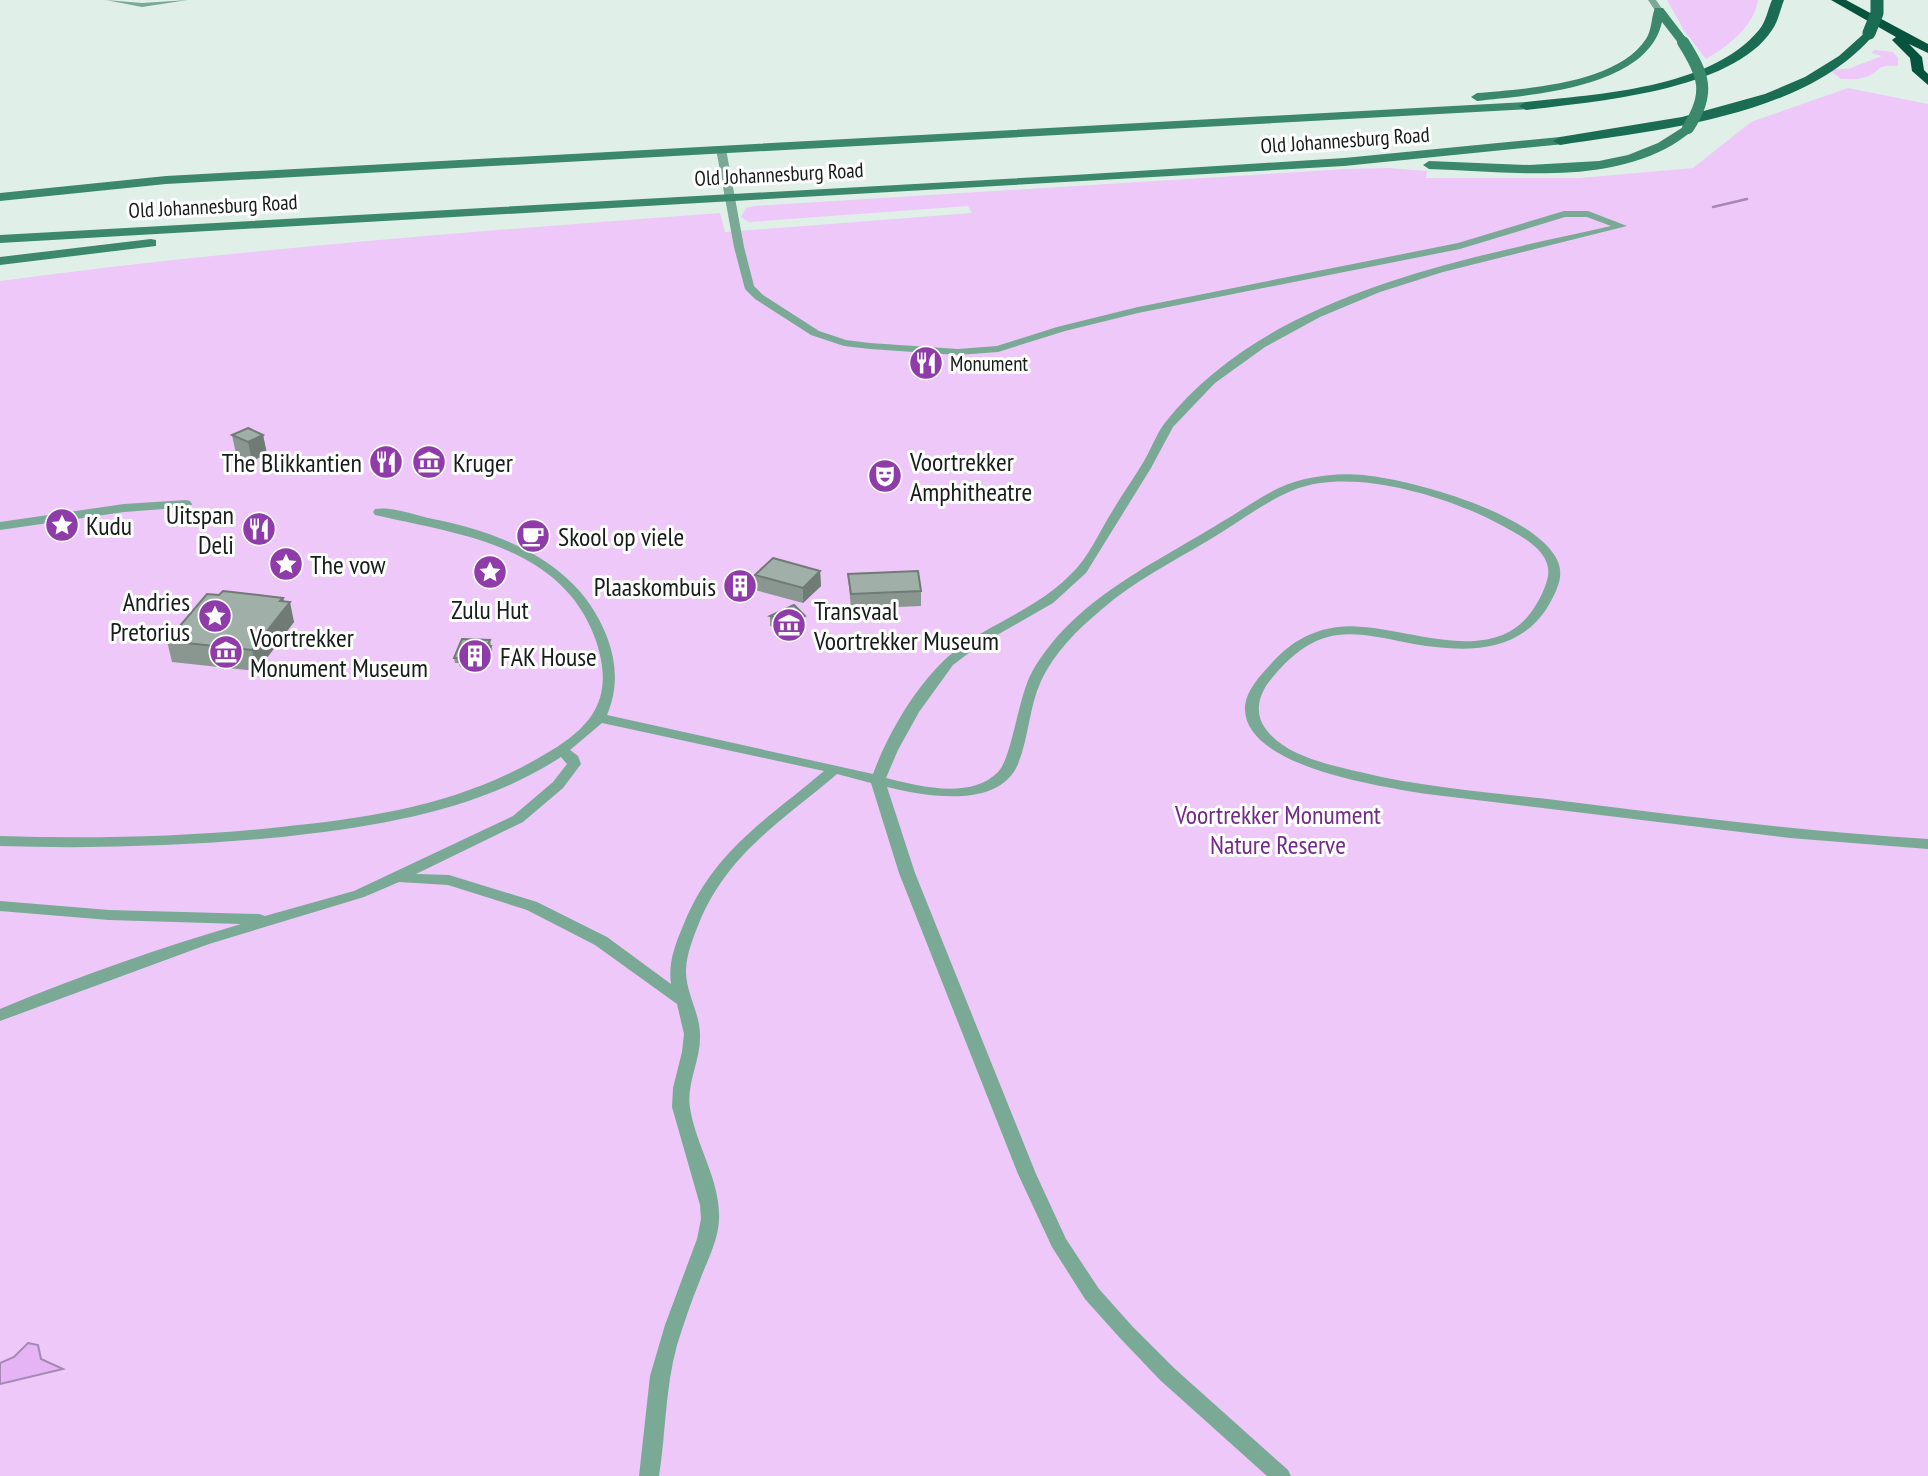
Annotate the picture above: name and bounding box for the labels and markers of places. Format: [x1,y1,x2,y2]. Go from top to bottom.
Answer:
restaurant icon: Monument [907,344,945,382]
place label: Monument [950,350,1028,377]
restaurant icon: The Blikkantien [367,443,405,481]
museum icon: Kruger [410,443,448,481]
place label: Voortrekker Amphitheatre [909,445,1032,508]
place label: The Blikkantien [222,446,362,479]
place label: Kruger [453,446,513,479]
theatre icon: Voortrekker Amphitheatre [866,457,904,495]
place label: Uitspan Deli [166,498,234,561]
place icon: Kudu [43,506,81,544]
place label: Kudu [86,509,132,542]
restaurant icon: Uitspan Deli [240,510,278,548]
cafe icon: Skool op viele [514,517,552,555]
place label: Skool op viele [558,520,684,553]
place icon: The vow [267,545,305,583]
place label: The vow [310,548,386,581]
place icon: Zulu Hut [471,553,509,591]
building icon: Plaaskombuis [721,567,759,605]
place label: Plaaskombuis [594,570,716,603]
place label: Andries Pretorius [110,585,190,648]
place label: Zulu Hut [451,593,529,626]
place label: Transvaal Voortrekker Museum [813,594,999,657]
place icon: Andries Pretorius [196,597,234,635]
museum icon: Transvaal Voortrekker Museum [770,606,808,644]
place label: Voortrekker Monument Museum [249,621,428,684]
museum icon: Voortrekker Monument Museum [207,633,245,671]
building icon: FAK House [456,637,494,675]
place label: FAK House [500,640,597,673]

